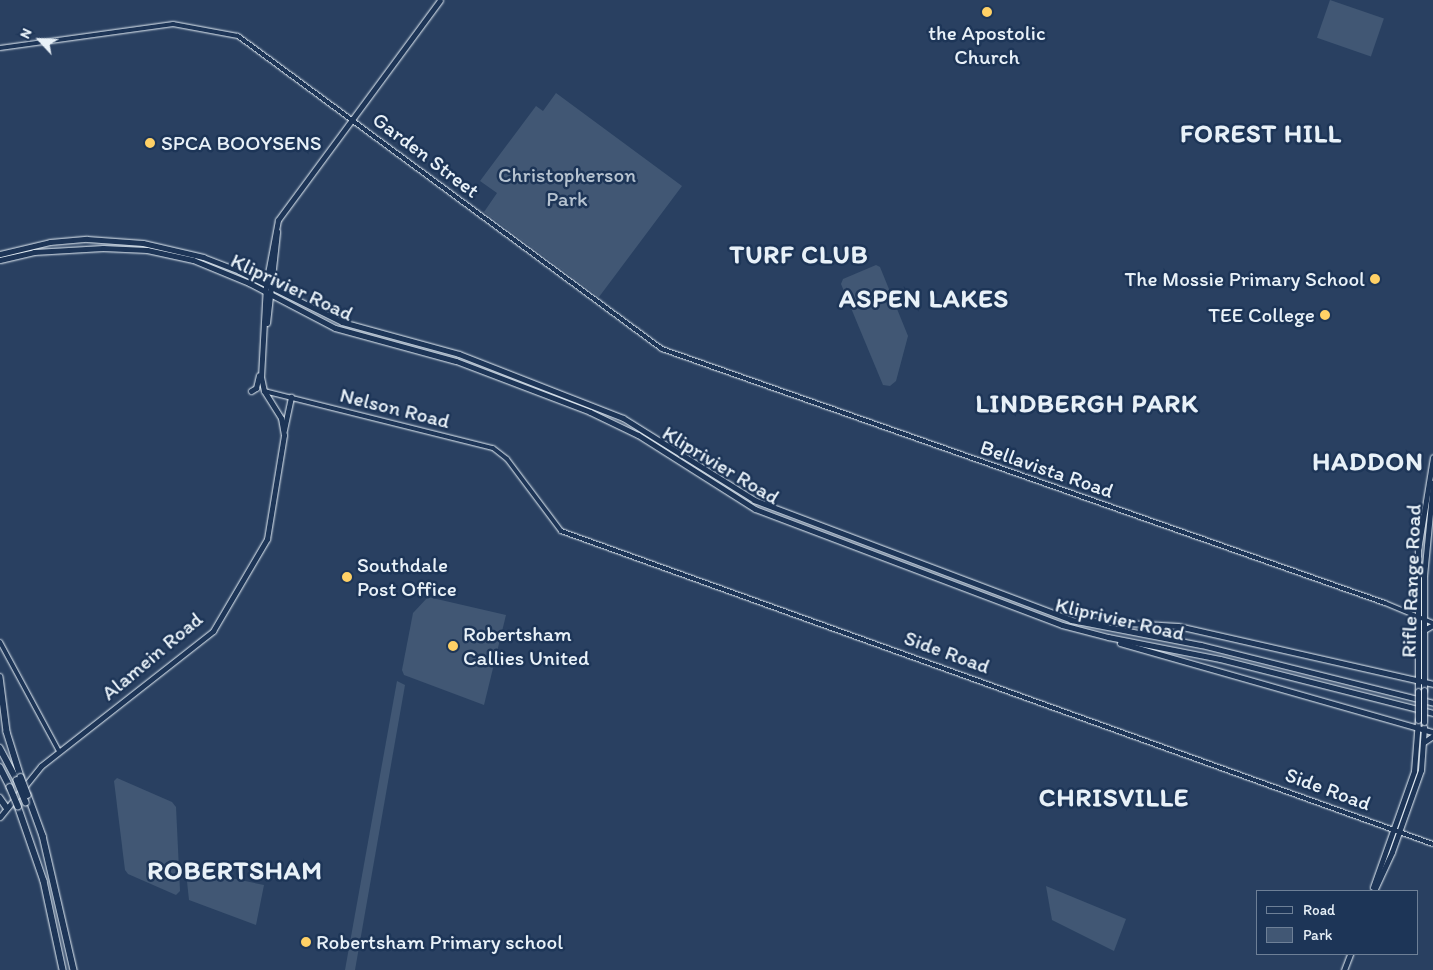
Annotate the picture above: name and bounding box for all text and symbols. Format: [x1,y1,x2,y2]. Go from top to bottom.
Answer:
marker: the Apostolic Church [981,6,993,18]
north arrow [15,15,65,65]
place label: the Apostolic Church [928,20,1046,70]
text: N [16,26,36,41]
street label: Garden Street [368,107,484,203]
district label: FOREST HILL [1178,118,1344,150]
place label: SPCA BOOYSENS [161,130,322,156]
marker: SPCA BOOYSENS [143,136,157,150]
park label: Christopherson Park [498,162,636,212]
district label: TURF CLUB [728,239,870,271]
street label: Kliprivier Road [227,248,357,326]
place label: The Mossie Primary School [1125,266,1365,292]
marker: The Mossie Primary School [1369,273,1381,285]
district label: ASPEN LAKES [837,283,1011,315]
place label: TEE College [1208,302,1315,328]
marker: TEE College [1319,309,1331,321]
street label: Nelson Road [338,382,452,434]
district label: LINDBERGH PARK [973,388,1201,420]
street label: Kliprivier Road [658,420,784,510]
street label: Bellavista Road [977,434,1117,504]
district label: HADDON [1312,446,1424,478]
street label: Rifle Range Road [1396,504,1426,658]
place label: Southdale Post Office [357,552,457,602]
marker: Southdale Post Office [341,571,353,583]
street label: Kliprivier Road [1053,592,1187,646]
street label: Alamein Road [96,606,208,706]
place label: Robertsham Callies United [463,621,589,671]
street label: Side Road [901,625,993,679]
marker: Robertsham Callies United [447,640,459,652]
street label: Side Road [1282,762,1374,816]
district label: CHRISVILLE [1039,782,1189,814]
district label: ROBERTSHAM [146,855,324,887]
legend [1256,890,1418,955]
text: Road [1303,901,1335,919]
text: Park [1303,926,1333,944]
place label: Robertsham Primary school [316,929,563,955]
marker: Robertsham Primary school [300,936,312,948]

